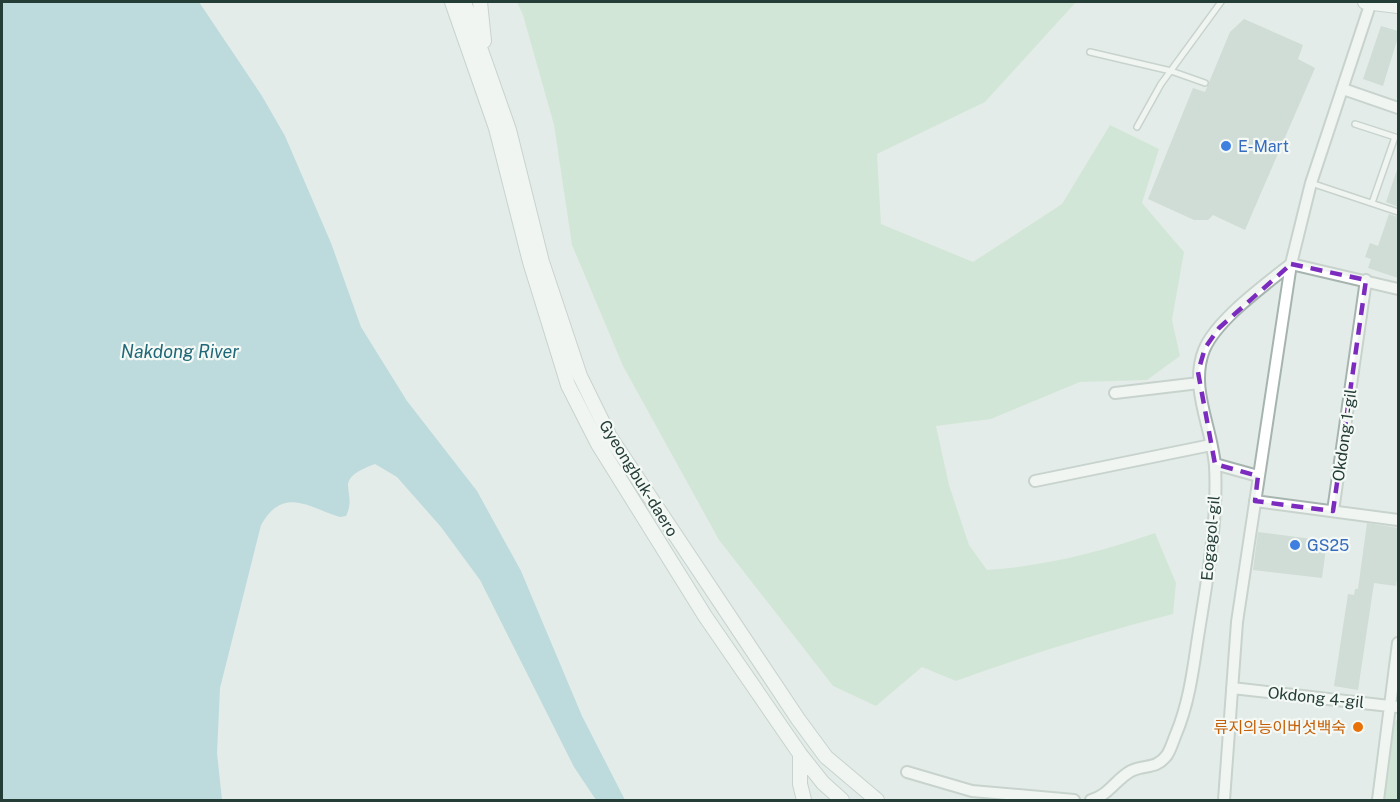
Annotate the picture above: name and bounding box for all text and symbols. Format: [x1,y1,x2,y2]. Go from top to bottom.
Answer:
place label: E-Mart [1238,137,1289,156]
marker: E-Mart [1219,139,1233,153]
water label: Nakdong River [121,341,239,362]
street label: Okdong 1-gil [1329,387,1360,483]
street label: Gyeongbuk-daero [595,417,682,540]
street label: Eogagol-gil [1197,494,1224,581]
place label: GS25 [1307,536,1349,555]
marker: GS25 [1288,538,1302,552]
street label: Okdong 4-gil [1267,683,1365,712]
place label: 류지의능이버섯백숙 [1214,718,1346,737]
marker: 류지의능이버섯백숙 [1351,720,1365,734]

